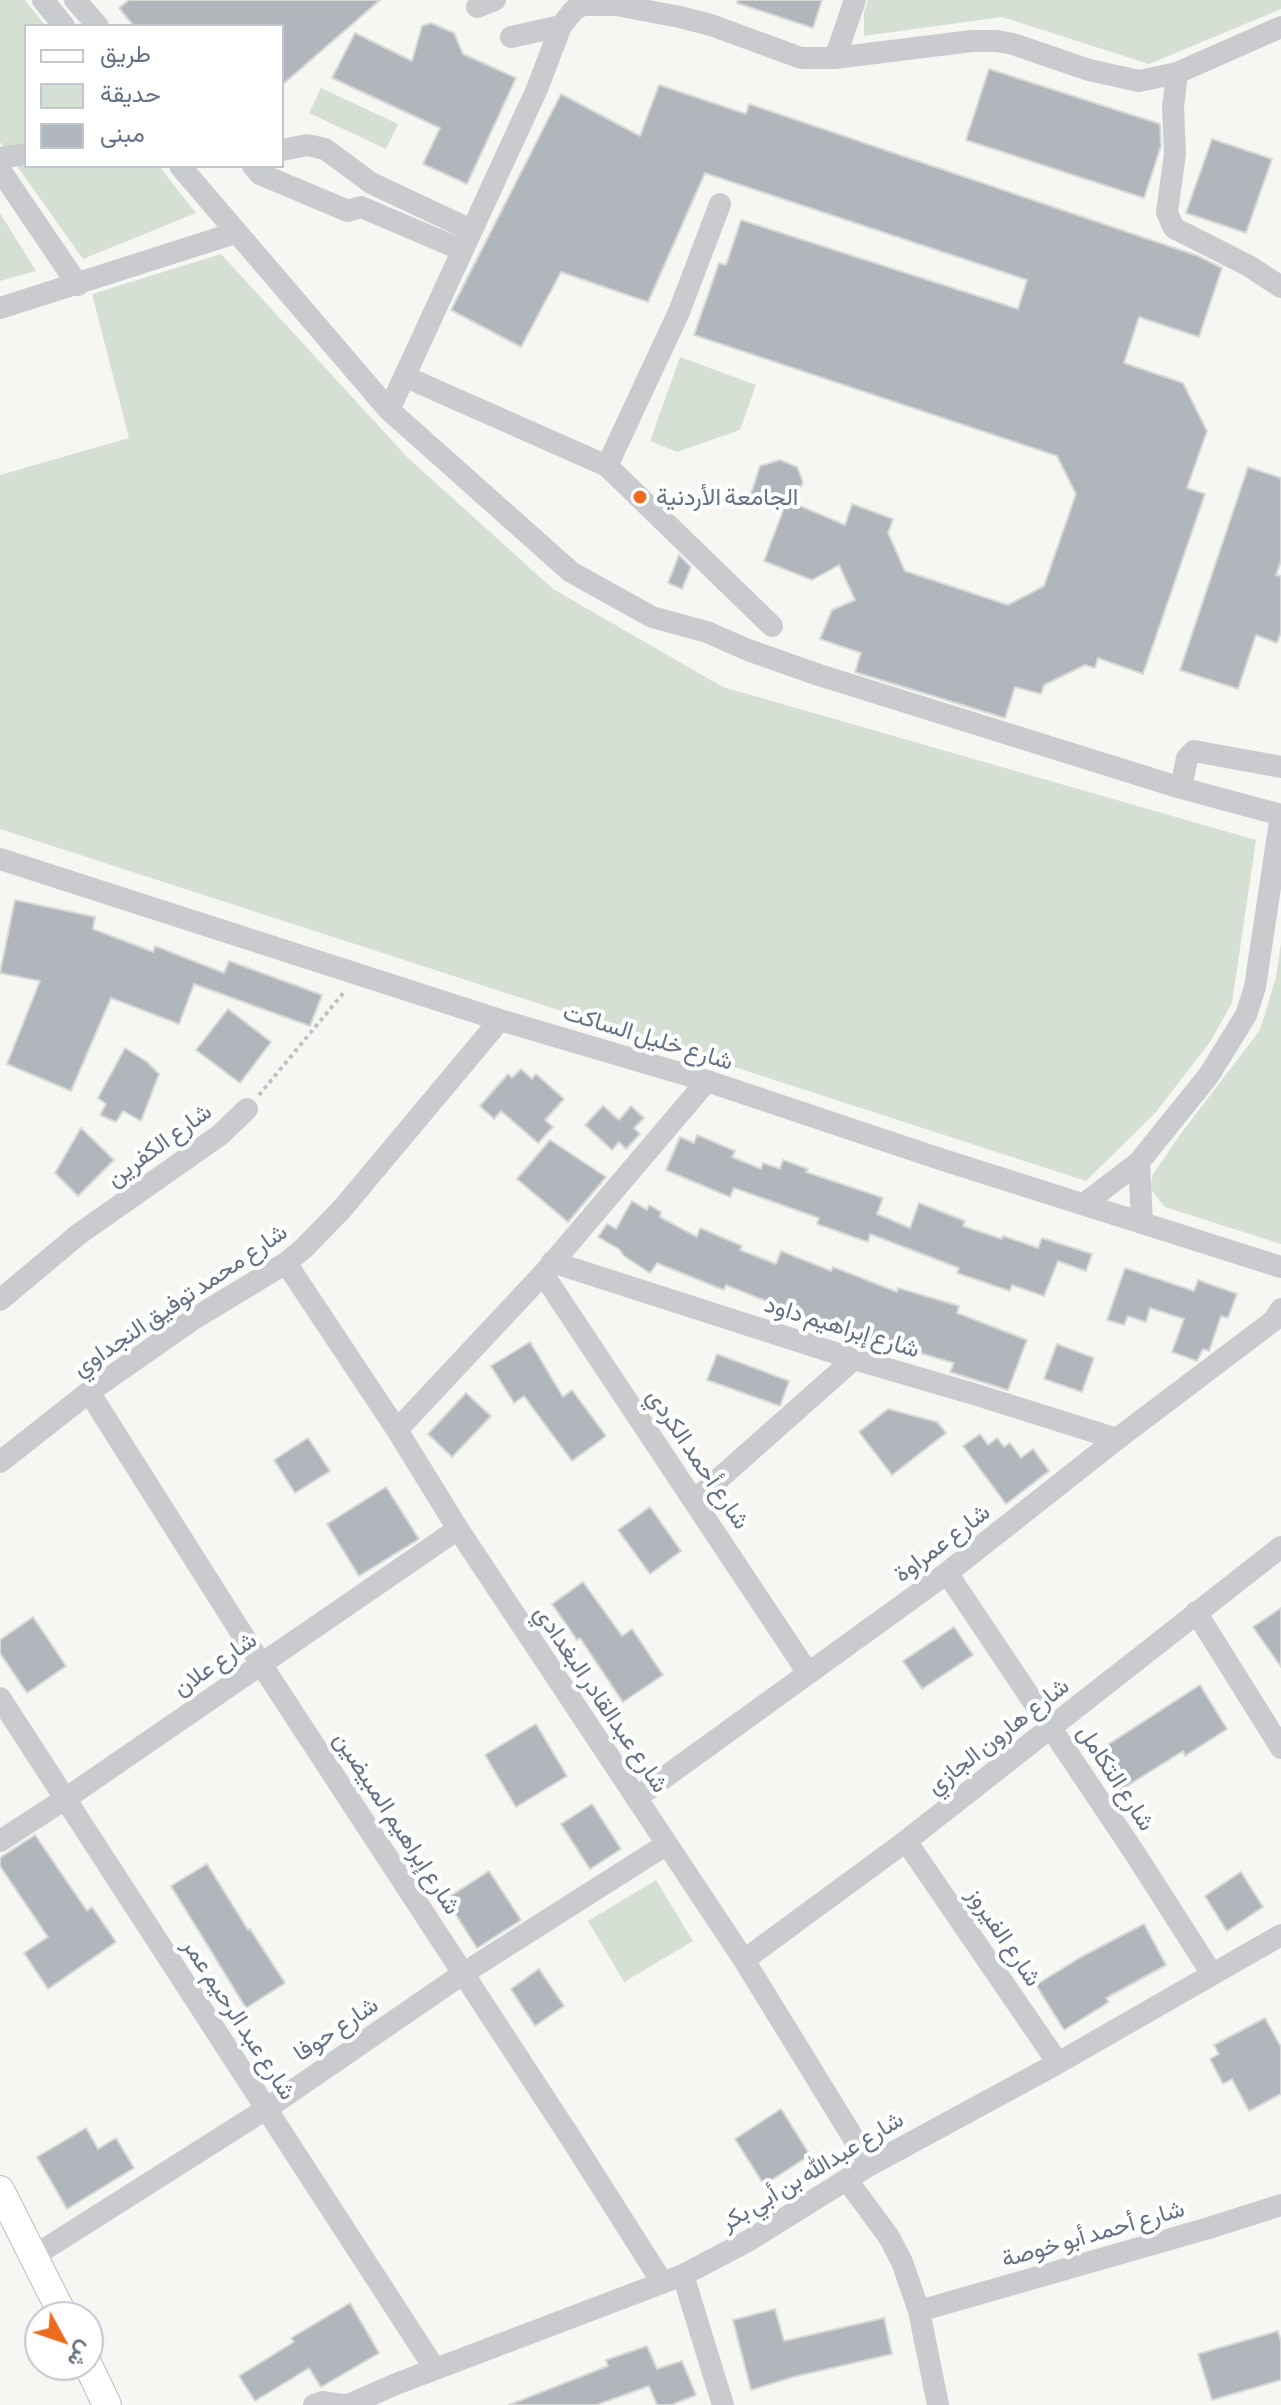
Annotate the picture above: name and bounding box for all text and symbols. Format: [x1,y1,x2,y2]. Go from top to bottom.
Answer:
legend [24,24,284,168]
text: طريق [100,40,151,67]
text: حديقة [100,80,161,107]
text: مبنى [100,120,145,147]
place label: الجامعة الأردنية [656,483,798,511]
marker: الجامعة الأردنية [631,488,649,506]
street label: شارع خليل الساكت [560,997,736,1077]
street label: شارع الكفرين [101,1097,217,1193]
street label: شارع محمد توفيق النجداوي [67,1217,293,1383]
street label: شارع إبراهيم داود [761,1290,923,1364]
street label: شارع أحمد الكردي [640,1383,756,1535]
street label: شارع عمراوة [888,1498,996,1588]
street label: شارع عبدالقادر البغدادي [528,1600,674,1798]
street label: شارع علان [168,1626,262,1702]
street label: شارع هارون الجازي [921,1671,1075,1801]
street label: شارع التكامل [1071,1720,1161,1836]
street label: شارع إبراهيم المبيضين [327,1726,467,1920]
street label: شارع الفيروز [960,1882,1048,1992]
street label: شارع عبد الرحيم عمر [176,1933,302,2105]
street label: شارع حوفا [288,1990,384,2068]
street label: شارع عبدالله بن أبي بكر [715,2105,909,2237]
street label: شارع أحمد أبو خوصة [998,2194,1188,2274]
north arrow [24,2301,104,2381]
text: ش [62,2337,99,2374]

